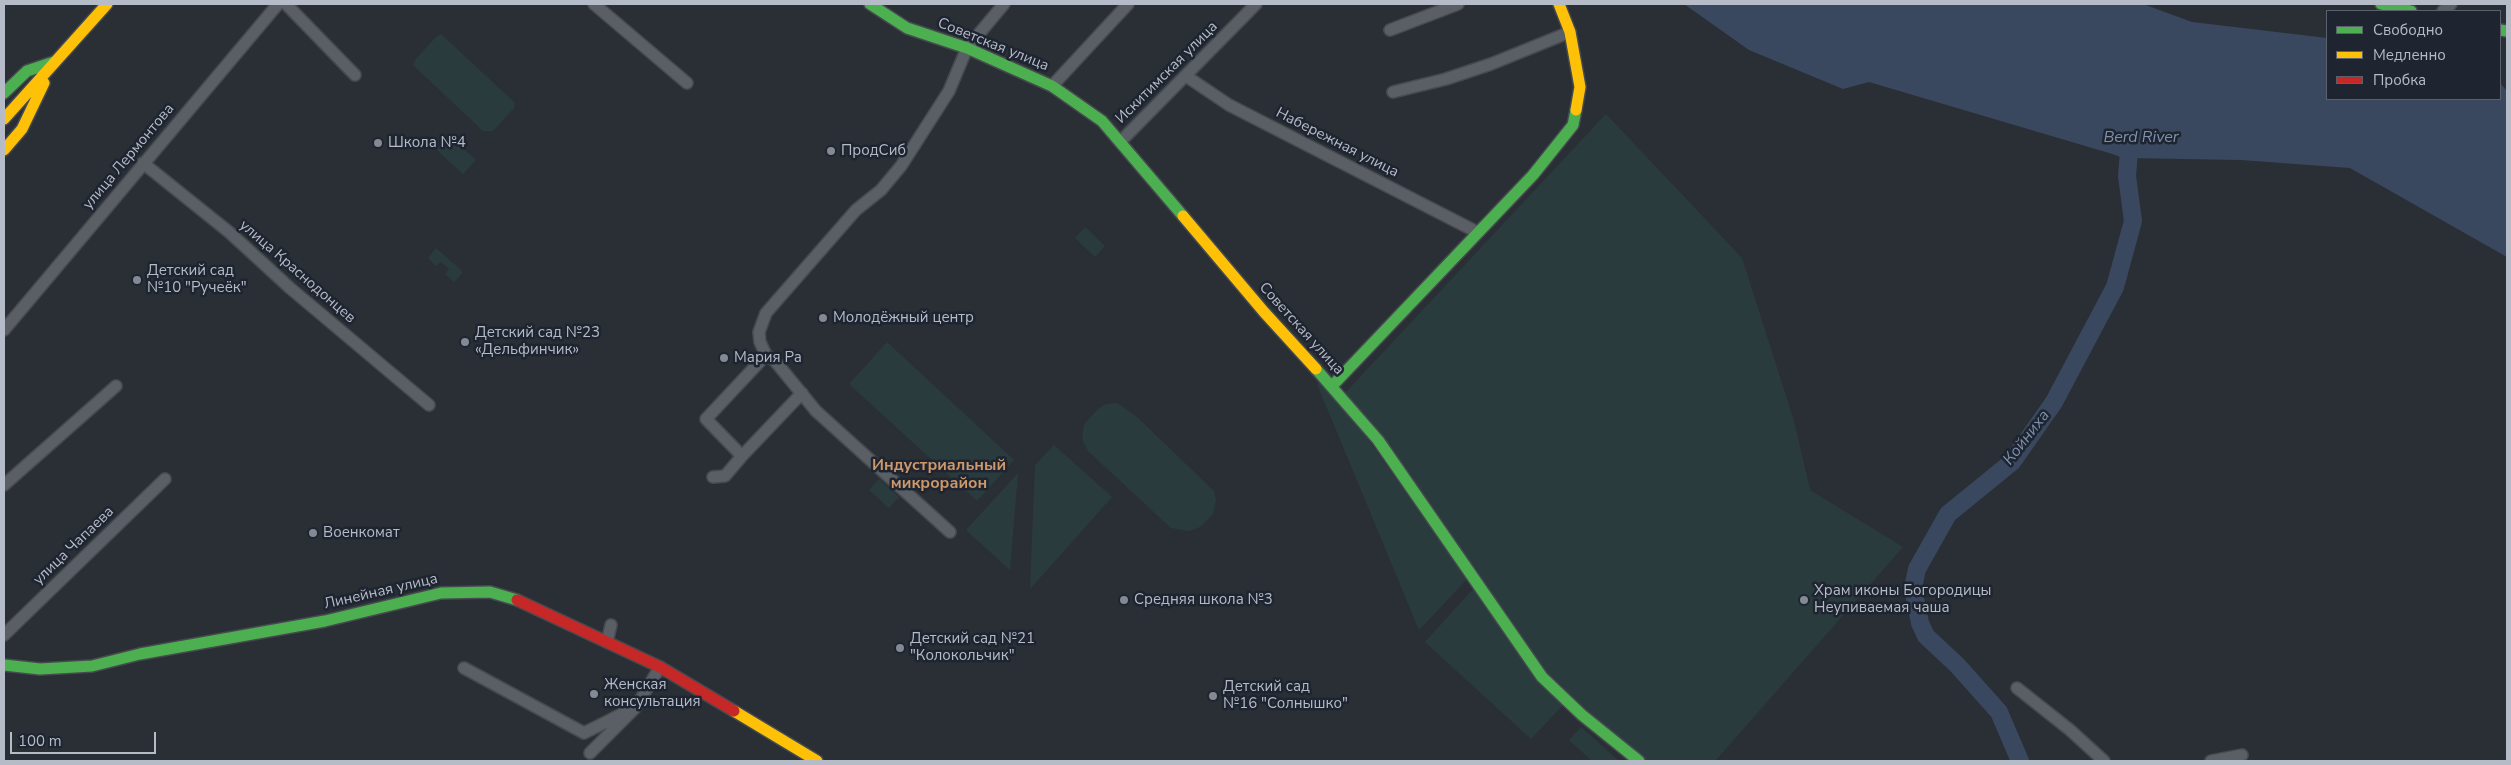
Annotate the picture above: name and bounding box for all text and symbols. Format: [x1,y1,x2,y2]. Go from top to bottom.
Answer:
legend [2326,10,2501,100]
street label: Советская улица [935,15,1051,75]
street label: Искитимская улица [1112,18,1222,128]
text: Свободно [2373,20,2443,40]
text: Медленно [2373,45,2446,65]
text: Пробка [2373,70,2426,90]
street label: улица Лермонтова [80,100,178,214]
street label: Набережная улица [1273,104,1401,182]
water label: Berd River [2103,128,2179,148]
place label: Школа №4 [388,134,466,152]
marker: Школа №4 [372,137,384,149]
place label: ПродСиб [841,142,906,160]
marker: ПродСиб [825,145,837,157]
street label: улица Краснодонцев [235,217,359,327]
place label: Детский сад №10 "Ручеёк" [147,262,247,297]
marker: Детский сад №10 "Ручеёк" [131,274,143,286]
street label: Советская улица [1255,279,1347,379]
place label: Молодёжный центр [833,309,974,327]
marker: Молодёжный центр [817,312,829,324]
place label: Детский сад №23 «Дельфинчик» [475,324,600,359]
marker: Детский сад №23 «Дельфинчик» [459,336,471,348]
place label: Мария Ра [734,349,802,367]
marker: Мария Ра [718,352,730,364]
water label: Койниха [2000,407,2054,469]
district label: Индустриальный микрорайон [872,456,1006,494]
street label: улица Чапаева [30,503,118,589]
place label: Военкомат [323,524,400,542]
marker: Военкомат [307,527,319,539]
street label: Линейная улица [322,570,440,614]
place label: Храм иконы Богородицы Неупиваемая чаша [1814,582,1992,617]
place label: Средняя школа №3 [1134,591,1273,609]
marker: Средняя школа №3 [1118,594,1130,606]
marker: Храм иконы Богородицы Неупиваемая чаша [1798,594,1810,606]
place label: Детский сад №21 "Колокольчик" [910,630,1035,665]
marker: Детский сад №21 "Колокольчик" [894,642,906,654]
place label: Женская консультация [604,676,701,711]
place label: Детский сад №16 "Солнышко" [1223,678,1348,713]
marker: Женская консультация [588,688,600,700]
marker: Детский сад №16 "Солнышко" [1207,690,1219,702]
scale bar [12,722,159,754]
text: 100 m [18,731,62,751]

